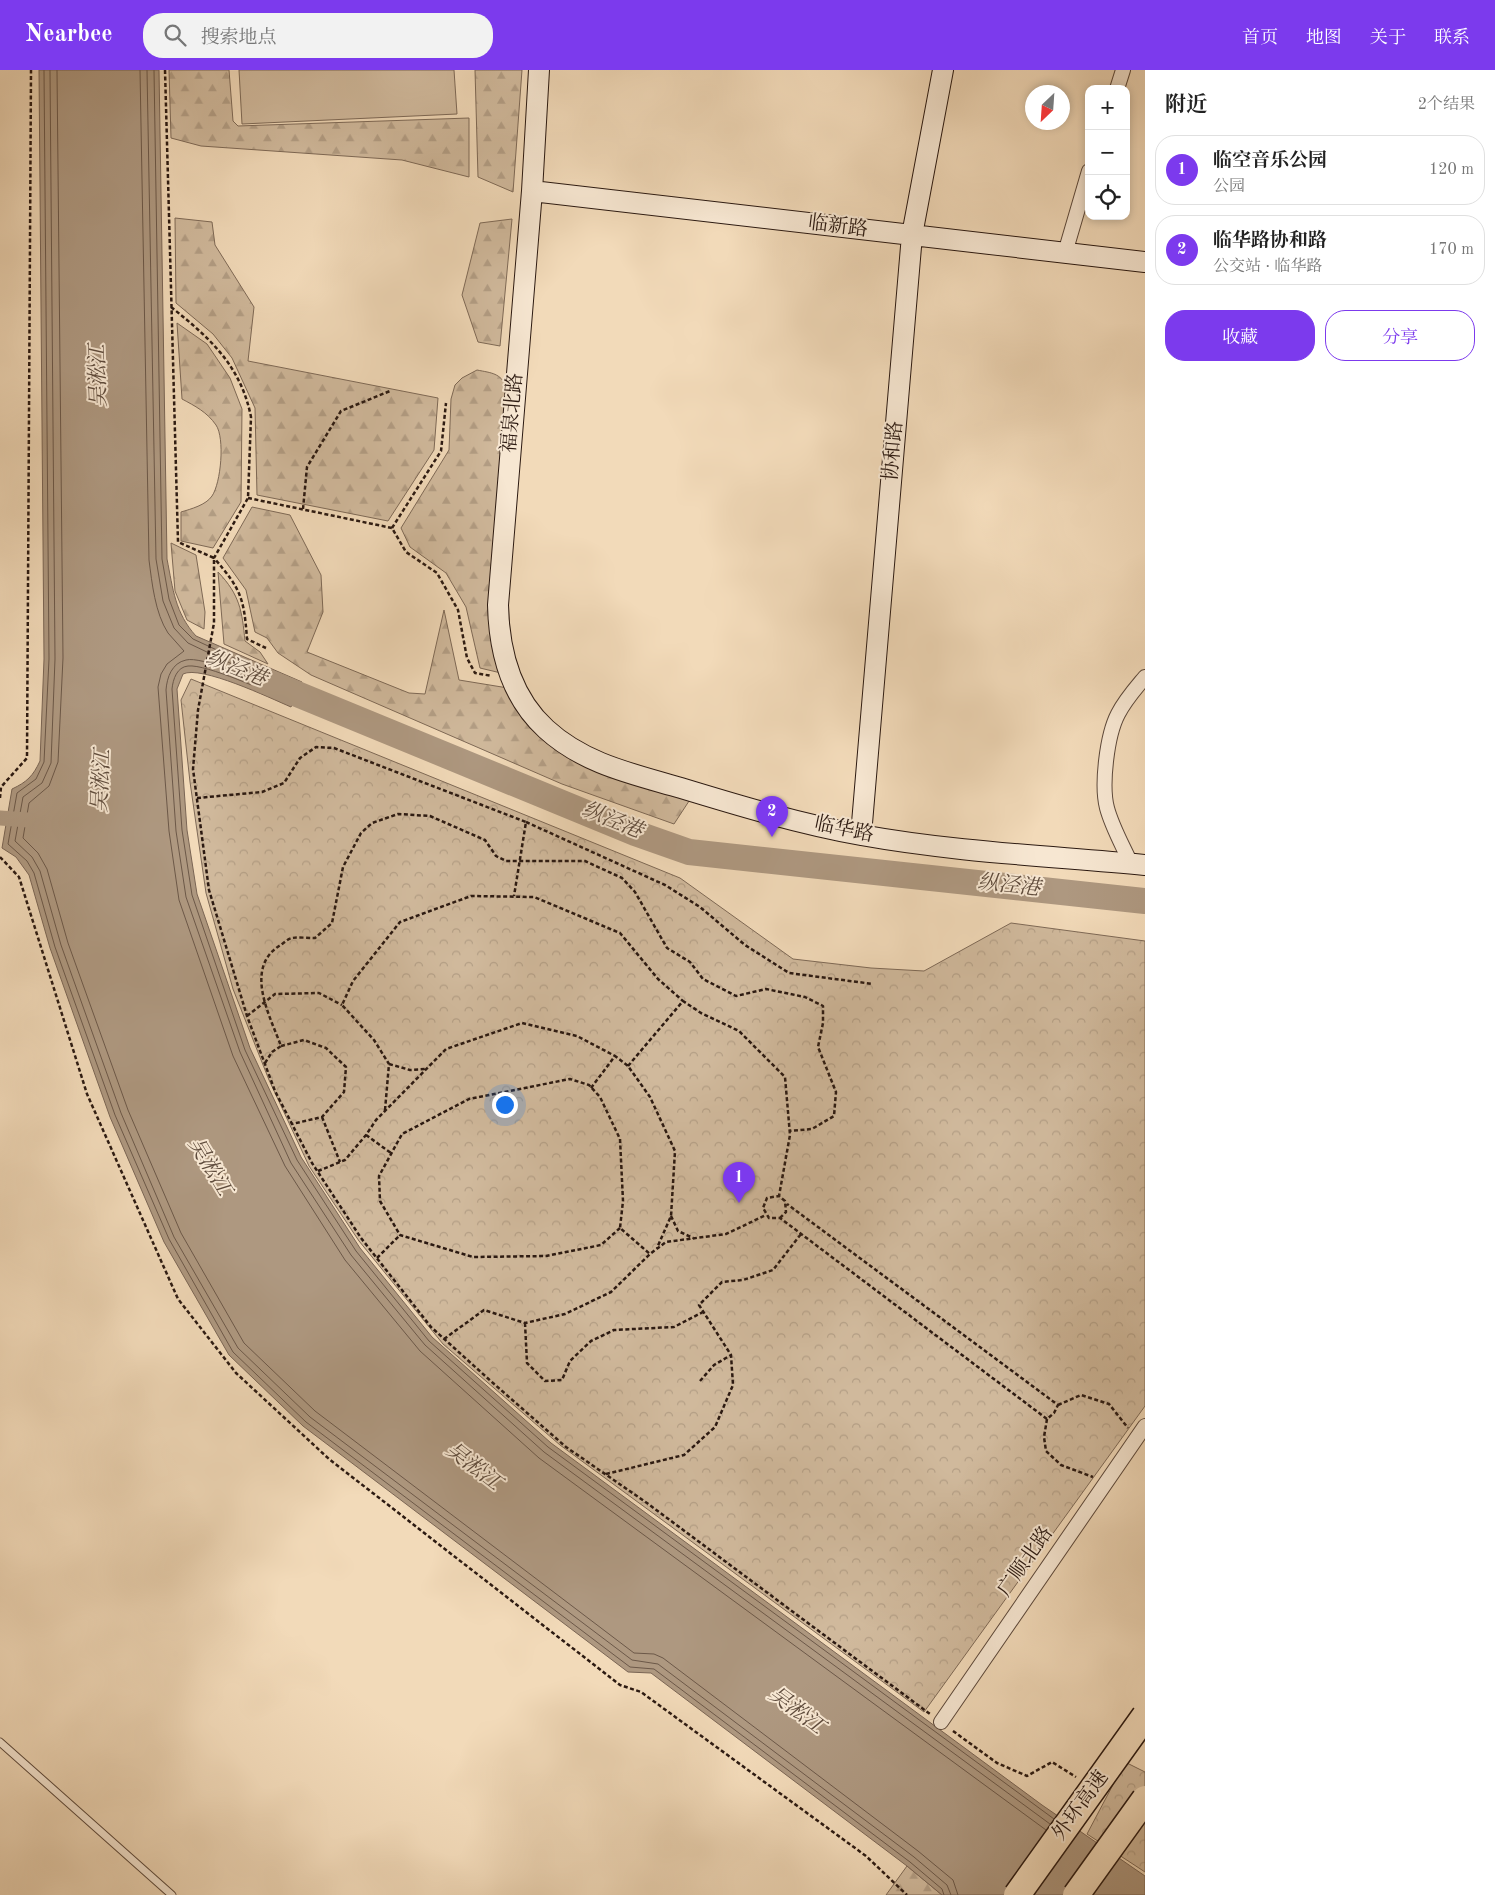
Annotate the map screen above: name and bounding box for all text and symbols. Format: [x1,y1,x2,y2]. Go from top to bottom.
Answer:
search box [143,13,493,58]
icon: search [161,21,189,49]
text: Nearbee [25,23,113,47]
text: 搜索地点 [201,29,277,48]
text: 首页 [1242,29,1278,47]
text: 地图 [1306,29,1342,47]
text: 关于 [1370,29,1406,47]
text: 联系 [1434,29,1470,47]
north arrow [1025,85,1070,130]
map controls [1085,85,1130,220]
button: + [1085,85,1130,130]
text: 附近 [1165,95,1207,116]
text: 2个结果 [1418,97,1475,113]
button: − [1085,130,1130,175]
text: 临空音乐公园 [1213,152,1327,171]
text: 1 [1177,162,1187,178]
text: 120 m [1429,162,1474,178]
button: locate [1085,175,1130,220]
text: 公园 [1213,179,1245,195]
street label: 临新路 [807,211,869,241]
text: 临华路协和路 [1213,232,1327,251]
text: 2 [1177,242,1187,258]
text: 170 m [1429,242,1474,258]
text: 公交站 · 临华路 [1213,259,1322,275]
button: 收藏 [1165,310,1315,361]
button: 分享 [1325,310,1475,361]
water label: 吴淞江 [85,341,111,408]
street label: 福泉北路 [498,372,526,454]
street label: 协和路 [879,420,907,482]
water label: 纵泾港 [203,646,273,692]
water label: 吴淞江 [88,746,114,813]
pin: 2 [756,796,788,837]
water label: 纵泾港 [579,798,649,844]
street label: 临华路 [813,811,876,846]
water label: 纵泾港 [977,870,1045,900]
your location [492,1092,518,1118]
water label: 吴淞江 [184,1134,237,1202]
pin: 1 [723,1162,755,1203]
water label: 吴淞江 [442,1438,508,1497]
street label: 广顺北路 [993,1522,1057,1601]
water label: 吴淞江 [765,1682,831,1740]
street label: 外环高速 [1048,1767,1113,1844]

